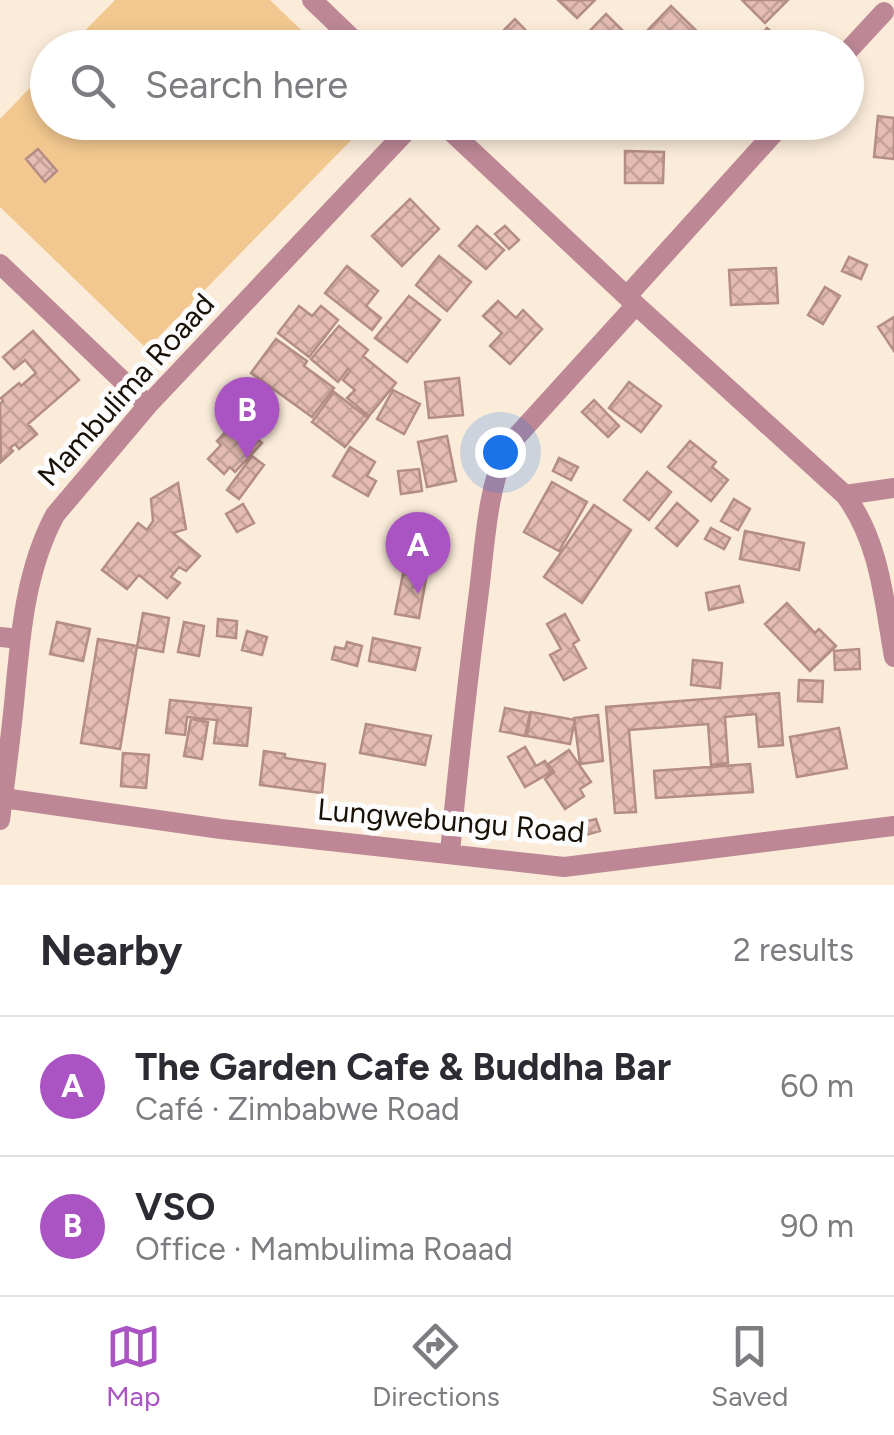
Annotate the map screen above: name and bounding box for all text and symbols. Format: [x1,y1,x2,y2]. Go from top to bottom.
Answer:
search box [30,30,864,140]
icon: search [65,58,120,113]
text: Search here [145,62,348,108]
street label: Mambulima Roaad [29,286,222,494]
pin: B [214,376,280,459]
your location [475,427,526,478]
pin: A [386,512,450,594]
street label: Lungwebungu Road [316,790,586,851]
text: Nearby [40,925,182,976]
text: 2 results [733,931,854,969]
text: The Garden Cafe & Buddha Bar [135,1044,671,1090]
text: A [61,1067,84,1105]
text: 60 m [780,1067,854,1105]
text: Café · Zimbabwe Road [135,1090,460,1128]
text: VSO [135,1184,215,1230]
text: B [63,1207,82,1245]
text: 90 m [780,1207,854,1245]
text: Office · Mambulima Roaad [135,1230,513,1268]
tab: Map [106,1319,161,1413]
tab: Directions [372,1319,500,1413]
tab: Saved [711,1319,788,1413]

